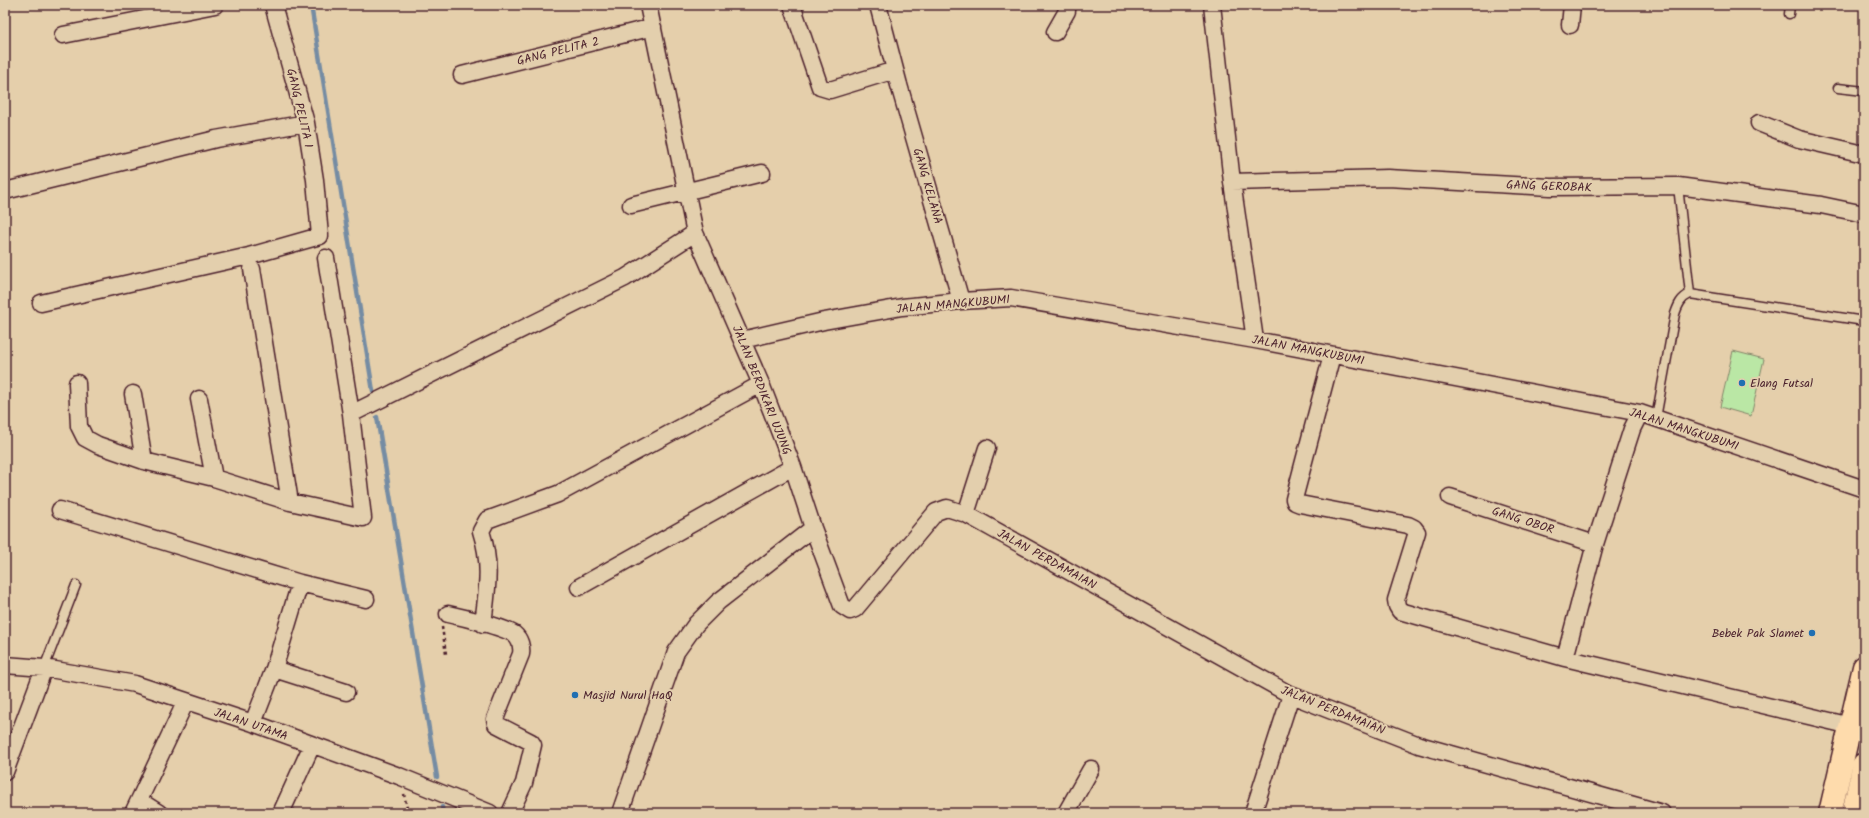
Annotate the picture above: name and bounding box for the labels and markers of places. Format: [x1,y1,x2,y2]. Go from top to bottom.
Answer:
place label: Elang Futsal [1750,374,1813,393]
marker: Elang Futsal [1737,378,1747,388]
place label: Bebek Pak Slamet [1712,624,1804,643]
marker: Bebek Pak Slamet [1807,628,1817,638]
place label: Masjid Nurul HaQ [583,686,673,705]
marker: Masjid Nurul HaQ [570,690,580,700]

